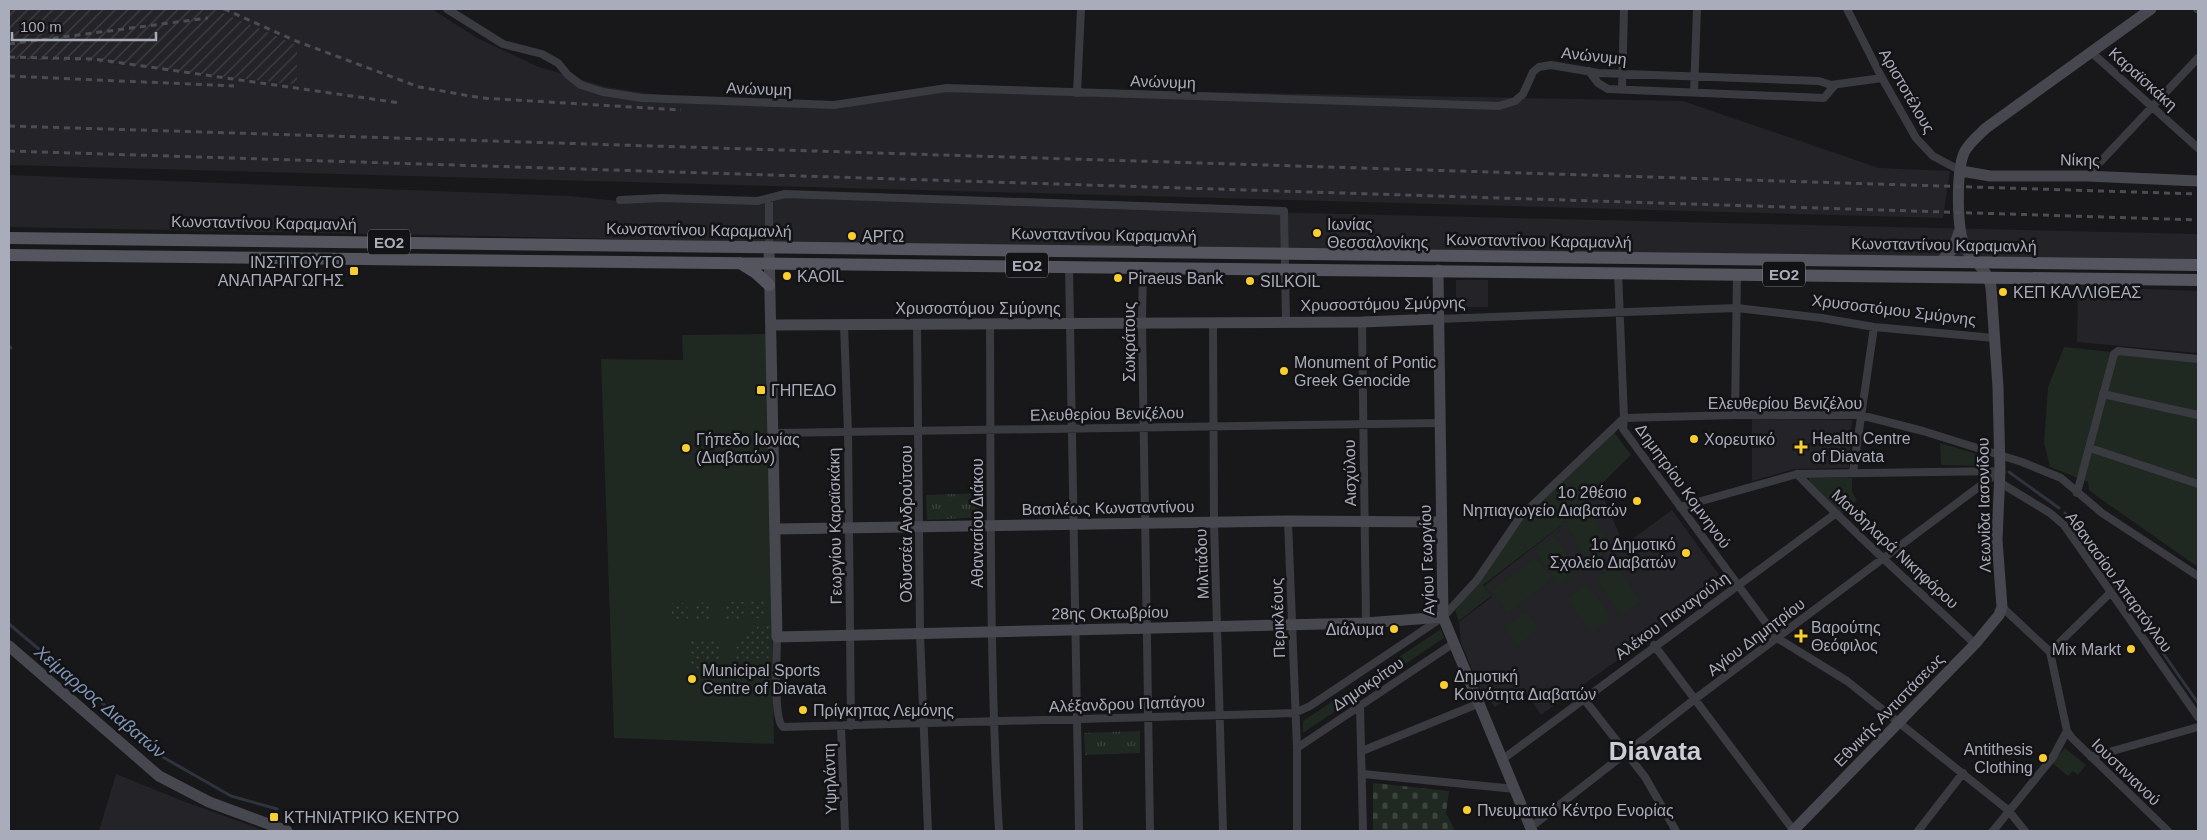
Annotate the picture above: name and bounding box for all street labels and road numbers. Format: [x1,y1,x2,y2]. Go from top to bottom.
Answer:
street label: Ανώνυμη [1560,44,1628,68]
street label: Καραϊσκάκη [2106,44,2180,114]
street label: Αριστοτέλους [1876,46,1938,136]
street label: Ανώνυμη [1130,72,1196,92]
street label: Ανώνυμη [726,79,792,99]
street label: Νίκης [2060,151,2100,169]
street label: Κωνσταντίνου Καραμανλή [171,213,357,233]
street label: Κωνσταντίνου Καραμανλή [606,220,792,240]
street label: Κωνσταντίνου Καραμανλή [1011,225,1197,245]
road number: ΕΟ2 [368,230,410,254]
street label: Κωνσταντίνου Καραμανλή [1446,231,1632,251]
street label: Κωνσταντίνου Καραμανλή [1851,235,2037,255]
road number: ΕΟ2 [1006,252,1048,278]
road number: ΕΟ2 [1763,262,1805,286]
street label: Χρυσοστόμου Σμύρνης [1811,291,1977,329]
street label: Χρυσοστόμου Σμύρνης [1300,294,1466,314]
street label: Χρυσοστόμου Σμύρνης [895,300,1061,317]
street label: Σωκράτους [1121,302,1138,382]
street label: Ελευθερίου Βενιζέλου [1708,395,1862,413]
street label: Ελευθερίου Βενιζέλου [1030,404,1184,425]
street label: Δημητρίου Κομνηνού [1632,420,1734,552]
street label: Λεωνίδα Ιασονίδου [1974,437,1994,573]
street label: Αισχύλου [1341,440,1359,506]
street label: Οδυσσέα Ανδρούτσου [898,445,915,603]
street label: Γεωργίου Καραϊσκάκη [825,448,845,604]
street label: Αθανασίου Διάκου [969,458,986,588]
street label: Μανδηλαρά Νικηφόρου [1828,486,1962,612]
street label: Βασιλέως Κωνσταντίνου [1021,498,1195,518]
street label: Αγίου Γεωργίου [1417,504,1437,616]
street label: Αθανασίου Απαρτόγλου [2062,509,2176,655]
street label: Μιλτιάδου [1192,528,1212,600]
street label: Αλέκου Παναγούλη [1612,569,1732,663]
street label: Περικλέους [1268,578,1288,658]
street label: Αγίου Δημητρίου [1704,595,1808,679]
street label: 28ης Οκτωβρίου [1051,603,1169,623]
street label: Εθνικής Αντιστάσεως [1831,650,1947,770]
street label: Δημοκρίτου [1329,654,1407,714]
street label: Αλέξανδρου Παπάγου [1049,693,1205,716]
street label: Ιουστινιανού [2088,735,2164,809]
street label: Υψηλάντη [820,743,840,815]

